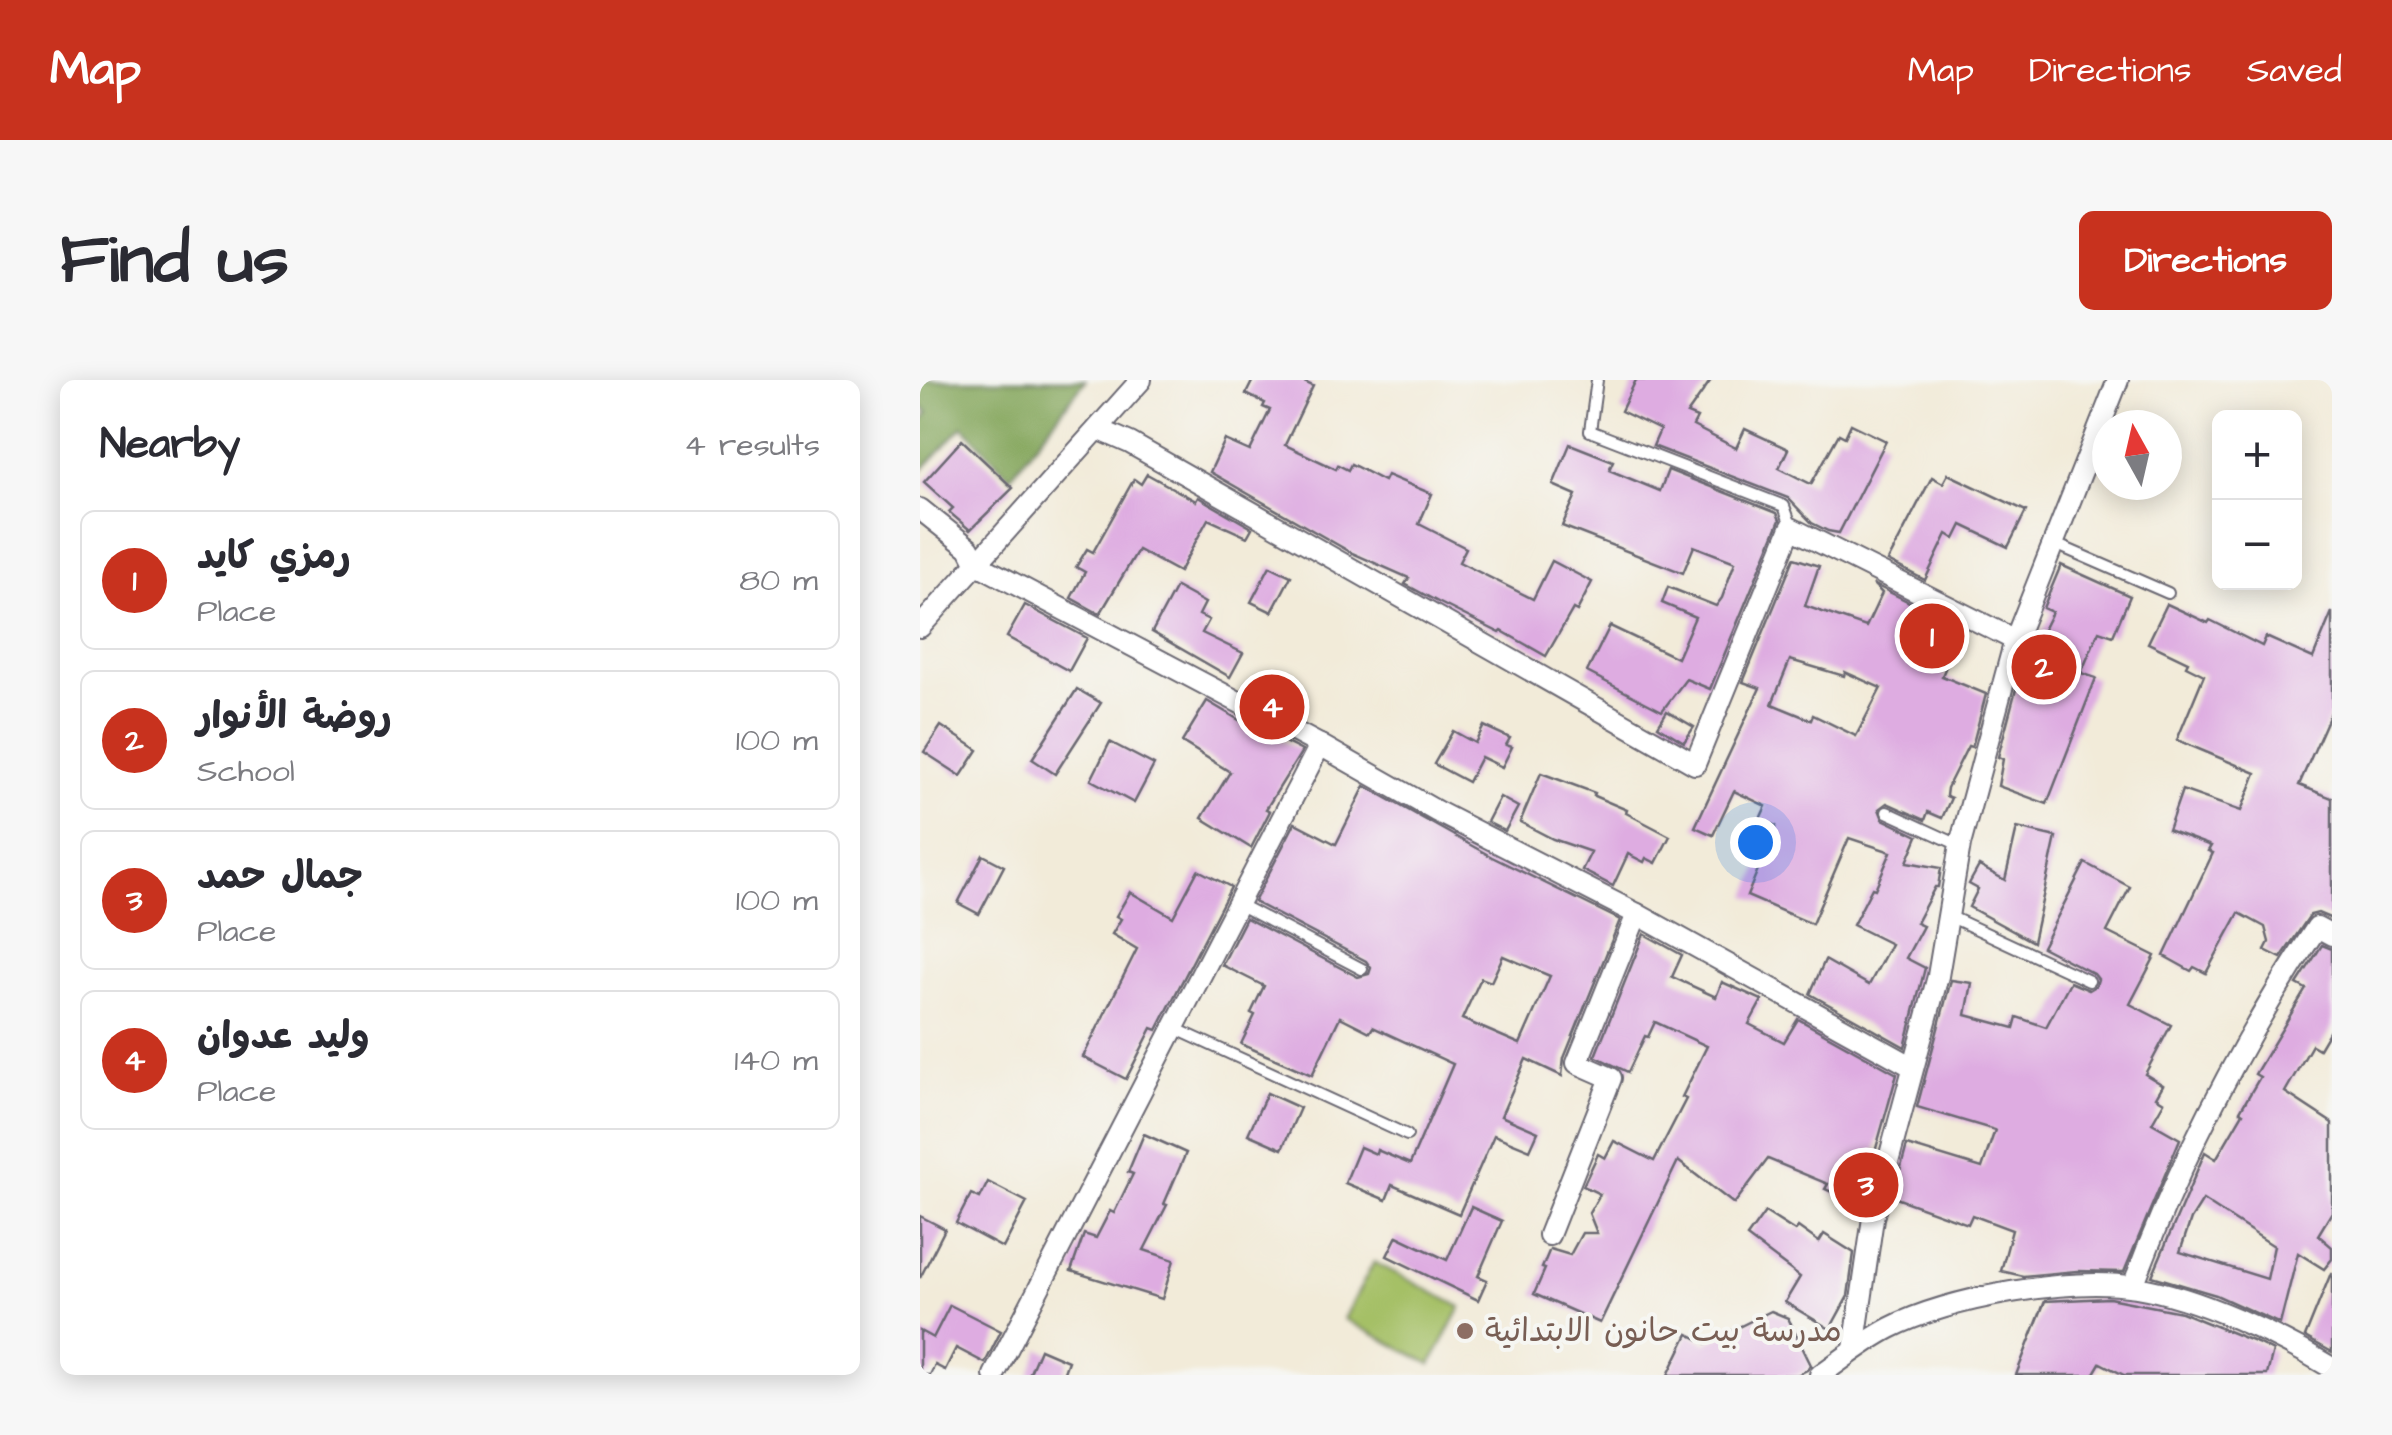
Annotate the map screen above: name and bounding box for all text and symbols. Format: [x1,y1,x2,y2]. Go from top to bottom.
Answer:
text: Map [50,37,141,103]
text: Map [1908,46,1974,95]
text: Directions [2029,46,2192,95]
text: Saved [2247,46,2342,95]
button: Directions [2079,211,2332,310]
text: Find us [60,212,289,309]
north arrow [2092,410,2182,500]
map controls [2212,410,2302,590]
button: + [2212,410,2302,500]
text: Nearby [100,416,240,474]
text: 4 results [684,423,820,468]
button: − [2212,500,2302,590]
text: رمزي كايد [197,531,351,583]
text: 1 [132,558,137,603]
text: 80 m [739,558,818,603]
text: Place [197,589,276,634]
pin: 1 [1900,598,1964,674]
pin: 2 [2012,630,2076,704]
pin: 4 [1240,670,1304,744]
text: روضة الأنوار [197,691,392,743]
text: 2 [125,718,144,763]
text: 100 m [736,718,818,763]
text: School [197,749,295,794]
your location [1730,817,1781,868]
text: جمال حمد [197,851,363,903]
text: 3 [126,878,143,923]
text: 100 m [736,878,818,923]
text: Place [197,909,276,954]
text: وليد عدوان [197,1011,370,1063]
text: 4 [124,1038,145,1083]
text: 140 m [734,1038,818,1083]
text: Place [197,1069,276,1114]
pin: 3 [1834,1148,1898,1222]
place label: مدرسة بيت حانون الابتدائية [1485,1309,1842,1354]
marker: مدرسة بيت حانون الابتدائية [1454,1320,1476,1342]

